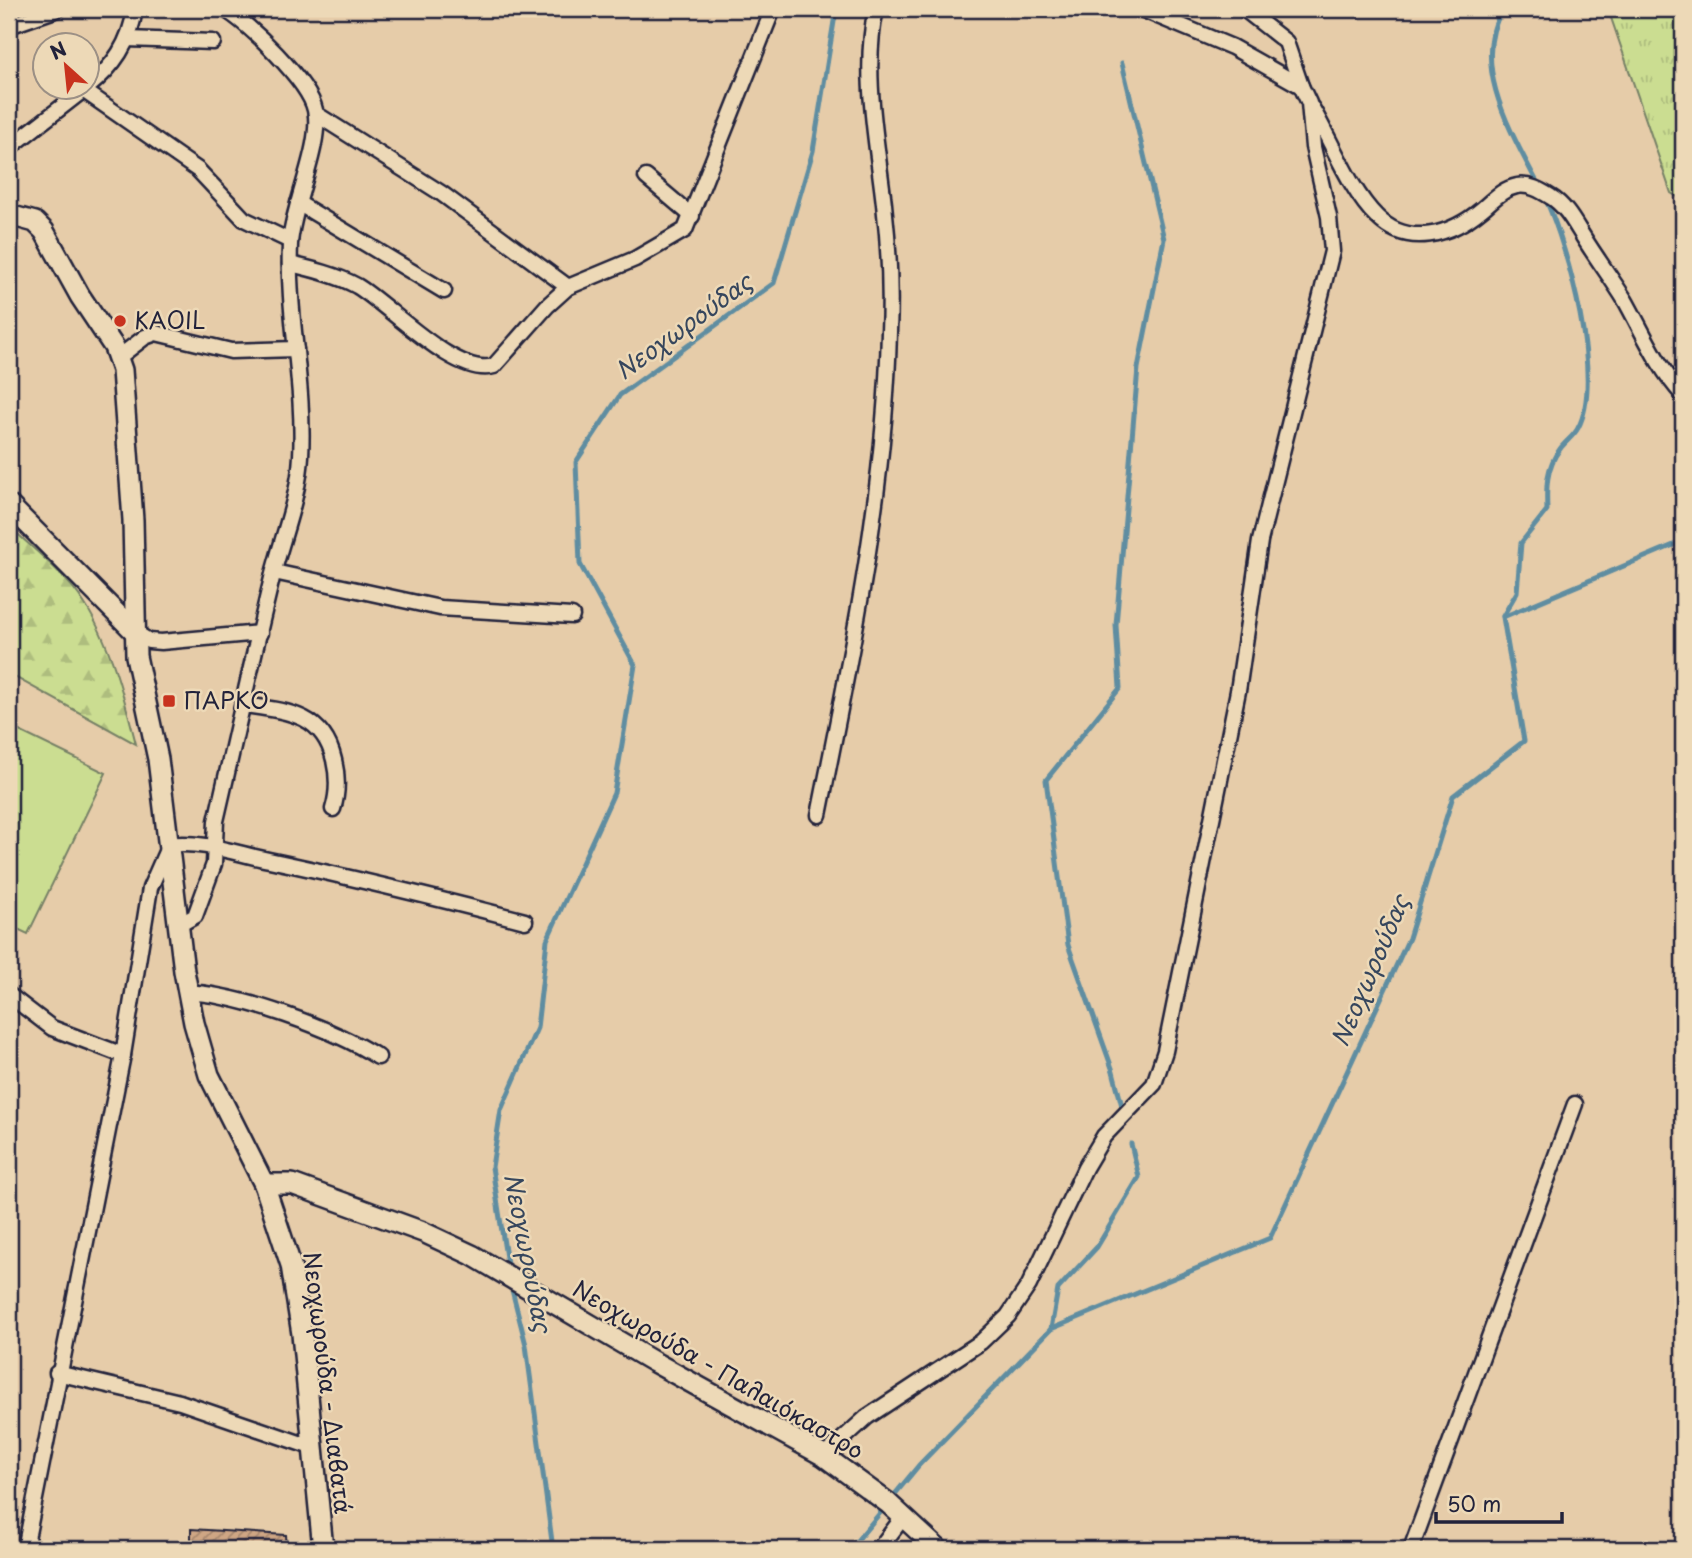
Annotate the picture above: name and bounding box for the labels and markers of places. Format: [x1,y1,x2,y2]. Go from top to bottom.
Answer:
place label: KAOIL [134,302,205,337]
marker: KAOIL [112,313,128,329]
place label: ΠΑΡΚΟ [183,682,269,717]
marker: ΠΑΡΚΟ [161,693,177,709]

